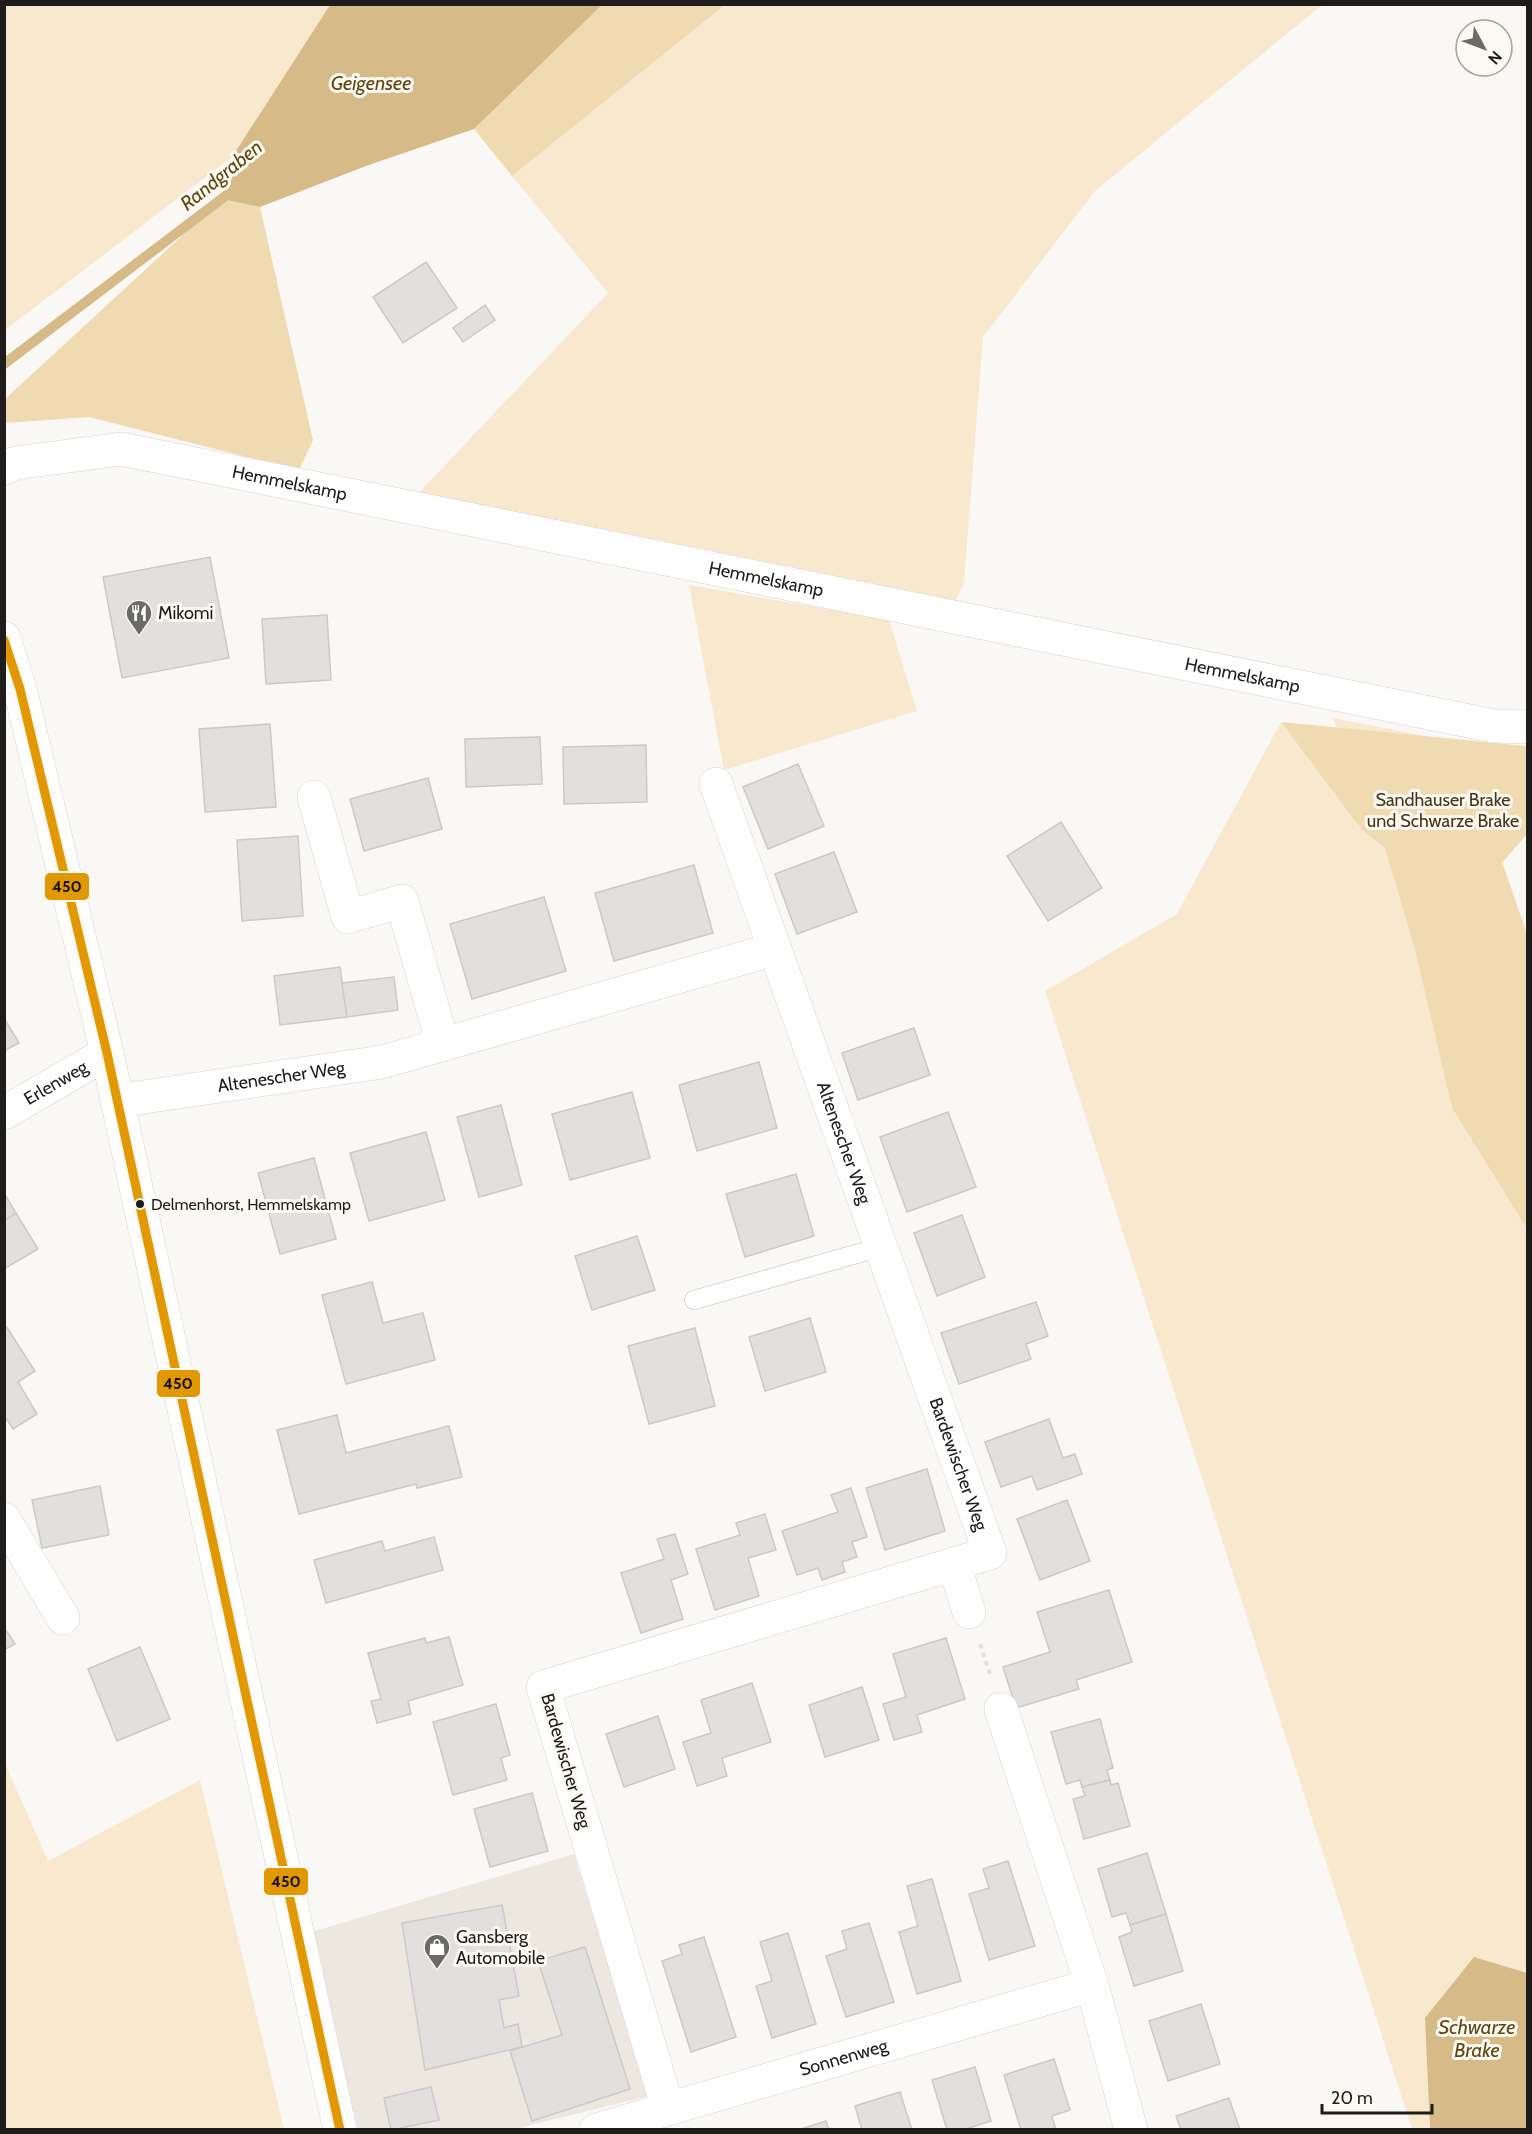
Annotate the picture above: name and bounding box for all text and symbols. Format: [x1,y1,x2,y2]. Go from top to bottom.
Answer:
north arrow [1454,18,1514,78]
text: N [1484,47,1506,68]
water label: Geigensee [331,71,411,95]
water label: Randgraben [175,135,267,215]
street label: Hemmelskamp [230,461,349,505]
street label: Hemmelskamp [707,557,825,601]
restaurant icon: Mikomi [124,598,154,636]
place label: Mikomi [158,602,213,624]
street label: Hemmelskamp [1183,653,1302,698]
park label: Sandhauser Brake und Schwarze Brake [1367,789,1519,832]
line badge: 450 [44,872,90,901]
text: 450 [52,877,82,896]
street label: Erlenweg [20,1055,93,1110]
street label: Altenescher Weg [216,1056,347,1097]
street label: Altenescher Weg [812,1079,876,1208]
place label: Delmenhorst, Hemmelskamp [151,1195,351,1214]
marker: Delmenhorst, Hemmelskamp [134,1198,146,1210]
line badge: 450 [156,1369,201,1398]
text: 450 [163,1374,193,1393]
street label: Bardewischer Weg [924,1395,993,1535]
street label: Bardewischer Weg [536,1691,596,1832]
line badge: 450 [263,1867,309,1896]
text: 450 [271,1872,301,1891]
place label: Gansberg Automobile [456,1926,545,1969]
shop icon: Gansberg Automobile [422,1932,452,1970]
water label: Schwarze Brake [1439,2015,1515,2062]
street label: Sonnenweg [797,2034,891,2081]
scale bar [1322,2077,1432,2115]
text: 20 m [1331,2087,1373,2109]

